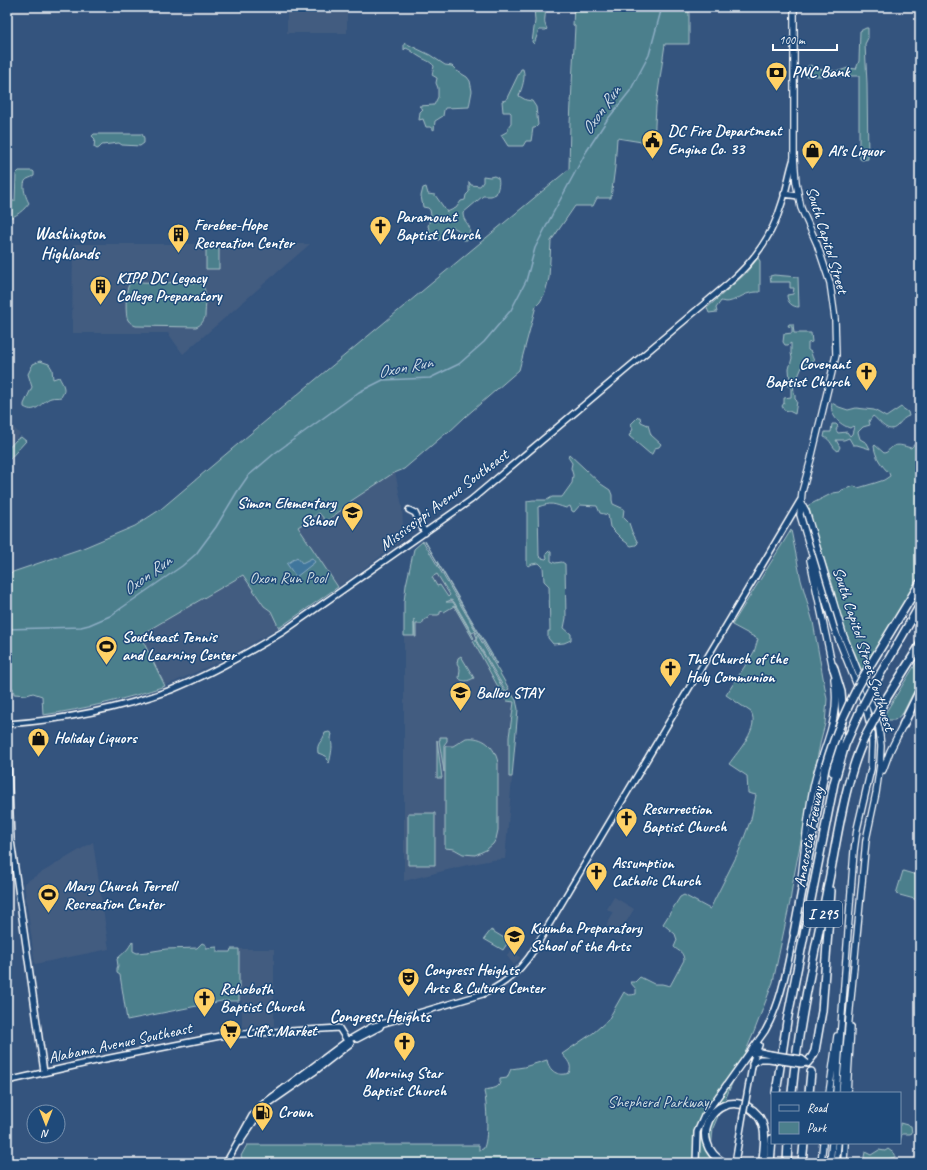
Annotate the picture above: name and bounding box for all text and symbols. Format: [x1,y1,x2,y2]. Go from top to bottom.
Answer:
scale bar [773,26,837,52]
text: 100 m [779,32,806,48]
bank icon: PNC Bank [763,59,789,92]
place label: PNC Bank [792,62,851,82]
water label: Oxon Run [577,79,627,139]
place label: DC Fire Department Engine Co. 33 [668,121,783,159]
public building icon: DC Fire Department Engine Co. 33 [640,127,666,160]
shop icon: Al's Liquor [799,138,825,171]
place label: Al's Liquor [828,141,886,161]
street label: South Capitol Street [801,184,853,298]
place label: Paramount Baptist Church [396,207,481,245]
church icon: Paramount Baptist Church [368,213,394,246]
place label: Ferebee-Hope Recreation Center [194,215,296,253]
building icon: Ferebee-Hope Recreation Center [165,221,191,254]
district label: Washington Highlands [35,223,106,264]
place label: KIPP DC Legacy College Preparatory [116,268,223,306]
building icon: KIPP DC Legacy College Preparatory [88,274,114,307]
water label: Oxon Run [376,351,436,383]
place label: Covenant Baptist Church [765,354,852,392]
church icon: Covenant Baptist Church [853,360,879,393]
street label: Mississippi Avenue Southeast [376,444,514,555]
place label: Simon Elementary School [237,493,339,531]
school or university icon: Simon Elementary School [339,499,365,532]
water label: Oxon Run [118,549,177,600]
street label: South Capitol Street Southwest [828,565,900,735]
park label: Oxon Run Pool [249,568,330,588]
place label: Southeast Tennis and Learning Center [122,627,238,665]
sports icon: Southeast Tennis and Learning Center [93,633,119,666]
place label: The Church of the Holy Communion [686,649,789,687]
church icon: The Church of the Holy Communion [658,655,684,688]
school or university icon: Ballou STAY [448,680,474,713]
place label: Ballou STAY [476,683,546,703]
shop icon: Holiday Liquors [25,725,51,758]
place label: Holiday Liquors [54,728,138,748]
street label: Anacostia Freeway [789,784,829,889]
place label: Resurrection Baptist Church [642,799,727,837]
church icon: Resurrection Baptist Church [613,805,639,838]
place label: Assumption Catholic Church [612,853,701,891]
church icon: Assumption Catholic Church [584,859,610,892]
place label: Mary Church Terrell Recreation Center [64,876,179,914]
sports icon: Mary Church Terrell Recreation Center [35,882,61,915]
road number: I 295 [804,901,842,927]
place label: Kuumba Preparatory School of the Arts [530,918,643,956]
school or university icon: Kuumba Preparatory School of the Arts [501,924,527,957]
place label: Congress Heights Arts & Culture Center [424,960,547,998]
theatre icon: Congress Heights Arts & Culture Center [396,966,422,999]
place label: Rehoboth Baptist Church [220,979,305,1017]
church icon: Rehoboth Baptist Church [192,985,218,1018]
district label: Congress Heights [330,1006,432,1027]
street label: Alabama Avenue Southeast [47,1018,195,1068]
supermarket icon: Liff's Market [218,1018,244,1051]
place label: Liff's Market [246,1021,318,1041]
church icon: Morning Star Baptist Church [391,1030,417,1063]
place label: Morning Star Baptist Church [362,1063,447,1101]
park label: Shepherd Parkway [608,1092,710,1112]
legend [771,1092,901,1144]
fuel station icon: Crown [250,1099,276,1132]
text: Road [807,1100,829,1116]
place label: Crown [278,1102,314,1122]
north arrow [26,1104,66,1144]
text: Park [807,1120,828,1136]
text: N [40,1127,49,1141]

